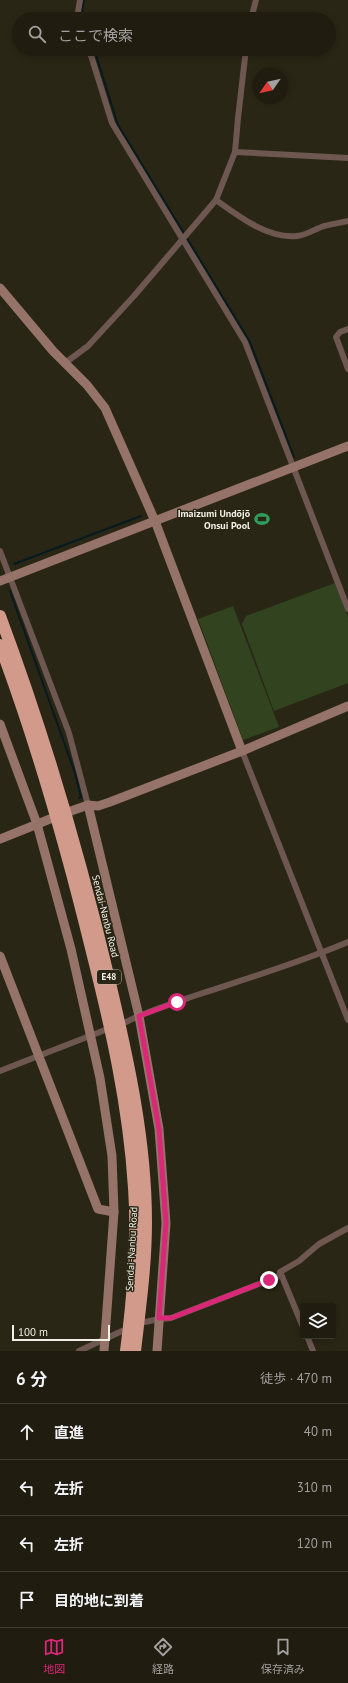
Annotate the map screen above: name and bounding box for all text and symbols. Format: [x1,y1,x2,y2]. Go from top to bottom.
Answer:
search box [12,12,336,56]
icon: search [26,23,48,45]
text: ここで検索 [58,26,133,45]
north arrow [252,68,288,104]
place label: Imaizumi Undōjō Onsui Pool [178,507,251,532]
sports icon: Imaizumi Undōjō Onsui Pool [253,510,271,528]
street label: Sendai-Nanbu Road [89,874,122,959]
road number: E48 [97,970,121,984]
route start [168,993,186,1011]
street label: Sendai-Nanbu Road [123,1207,140,1291]
route end [260,1271,278,1289]
map controls [300,1303,336,1339]
button: layers [300,1303,336,1339]
scale bar [12,1323,110,1342]
text: 100 m [18,1325,48,1339]
text: 6 分 [16,1368,47,1390]
text: 徒歩 · 470 m [260,1370,332,1387]
icon: ahead [16,1421,38,1443]
text: 直進 [54,1423,84,1442]
text: 40 m [304,1423,332,1440]
icon: left [16,1477,38,1499]
text: 左折 [54,1479,84,1498]
text: 310 m [297,1479,332,1496]
icon: left [16,1533,38,1555]
text: 左折 [54,1535,84,1554]
text: 120 m [297,1535,332,1552]
icon: arrive [16,1589,38,1611]
text: 目的地に到着 [54,1591,144,1610]
tab: 地図 [43,1636,65,1676]
tab: 経路 [152,1636,174,1676]
tab: 保存済み [261,1636,305,1676]

